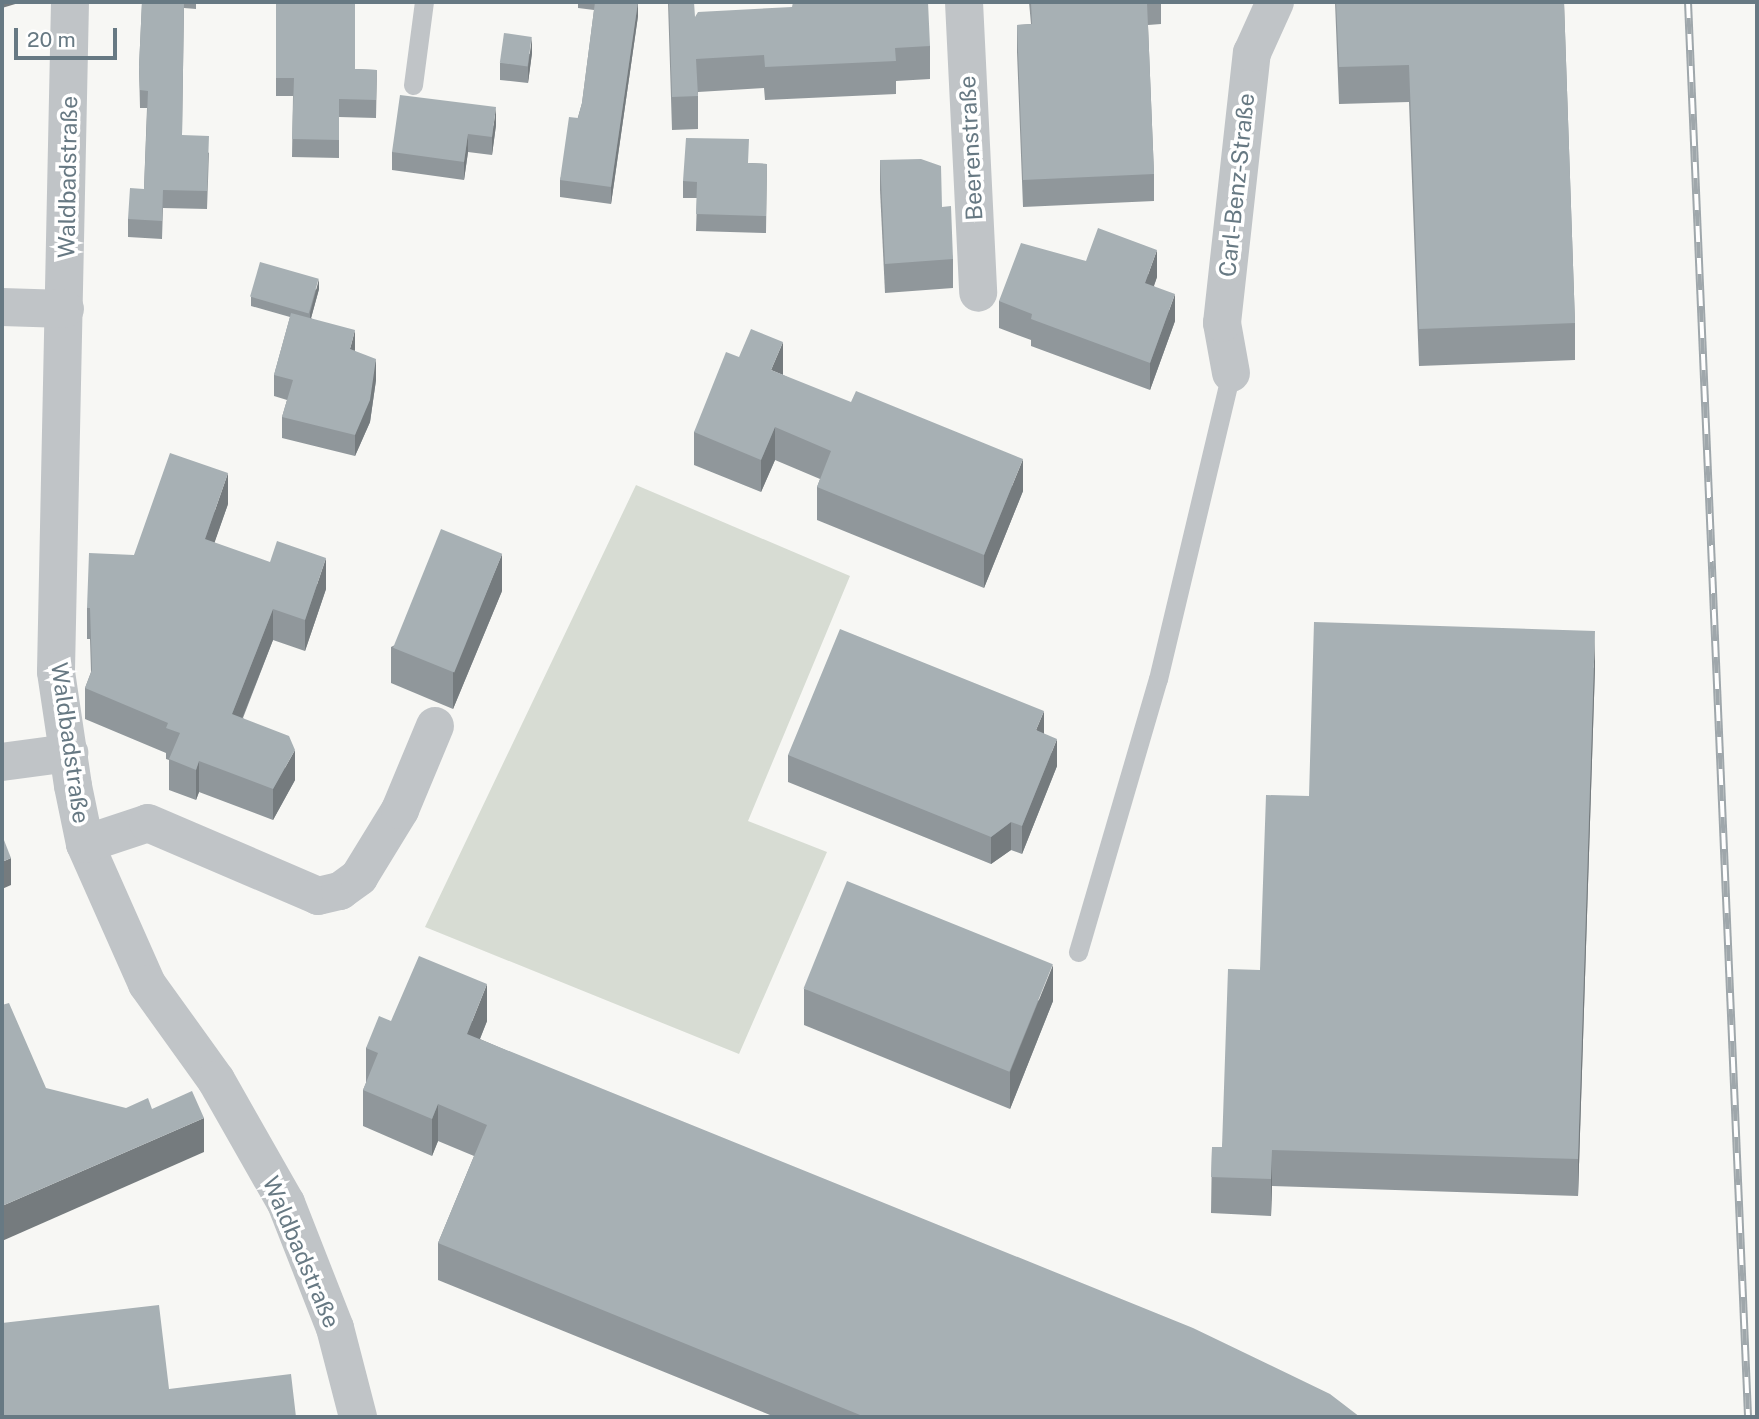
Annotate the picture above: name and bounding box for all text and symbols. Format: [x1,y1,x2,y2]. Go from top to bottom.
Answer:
scale bar [18,14,121,58]
text: 20 m [27,27,76,52]
street label: Beerenstraße [953,75,989,221]
street label: Carl-Benz-Straße [1214,92,1260,278]
street label: Waldbadstraße [53,96,83,258]
street label: Waldbadstraße [45,661,95,825]
street label: Waldbadstraße [257,1172,345,1332]

